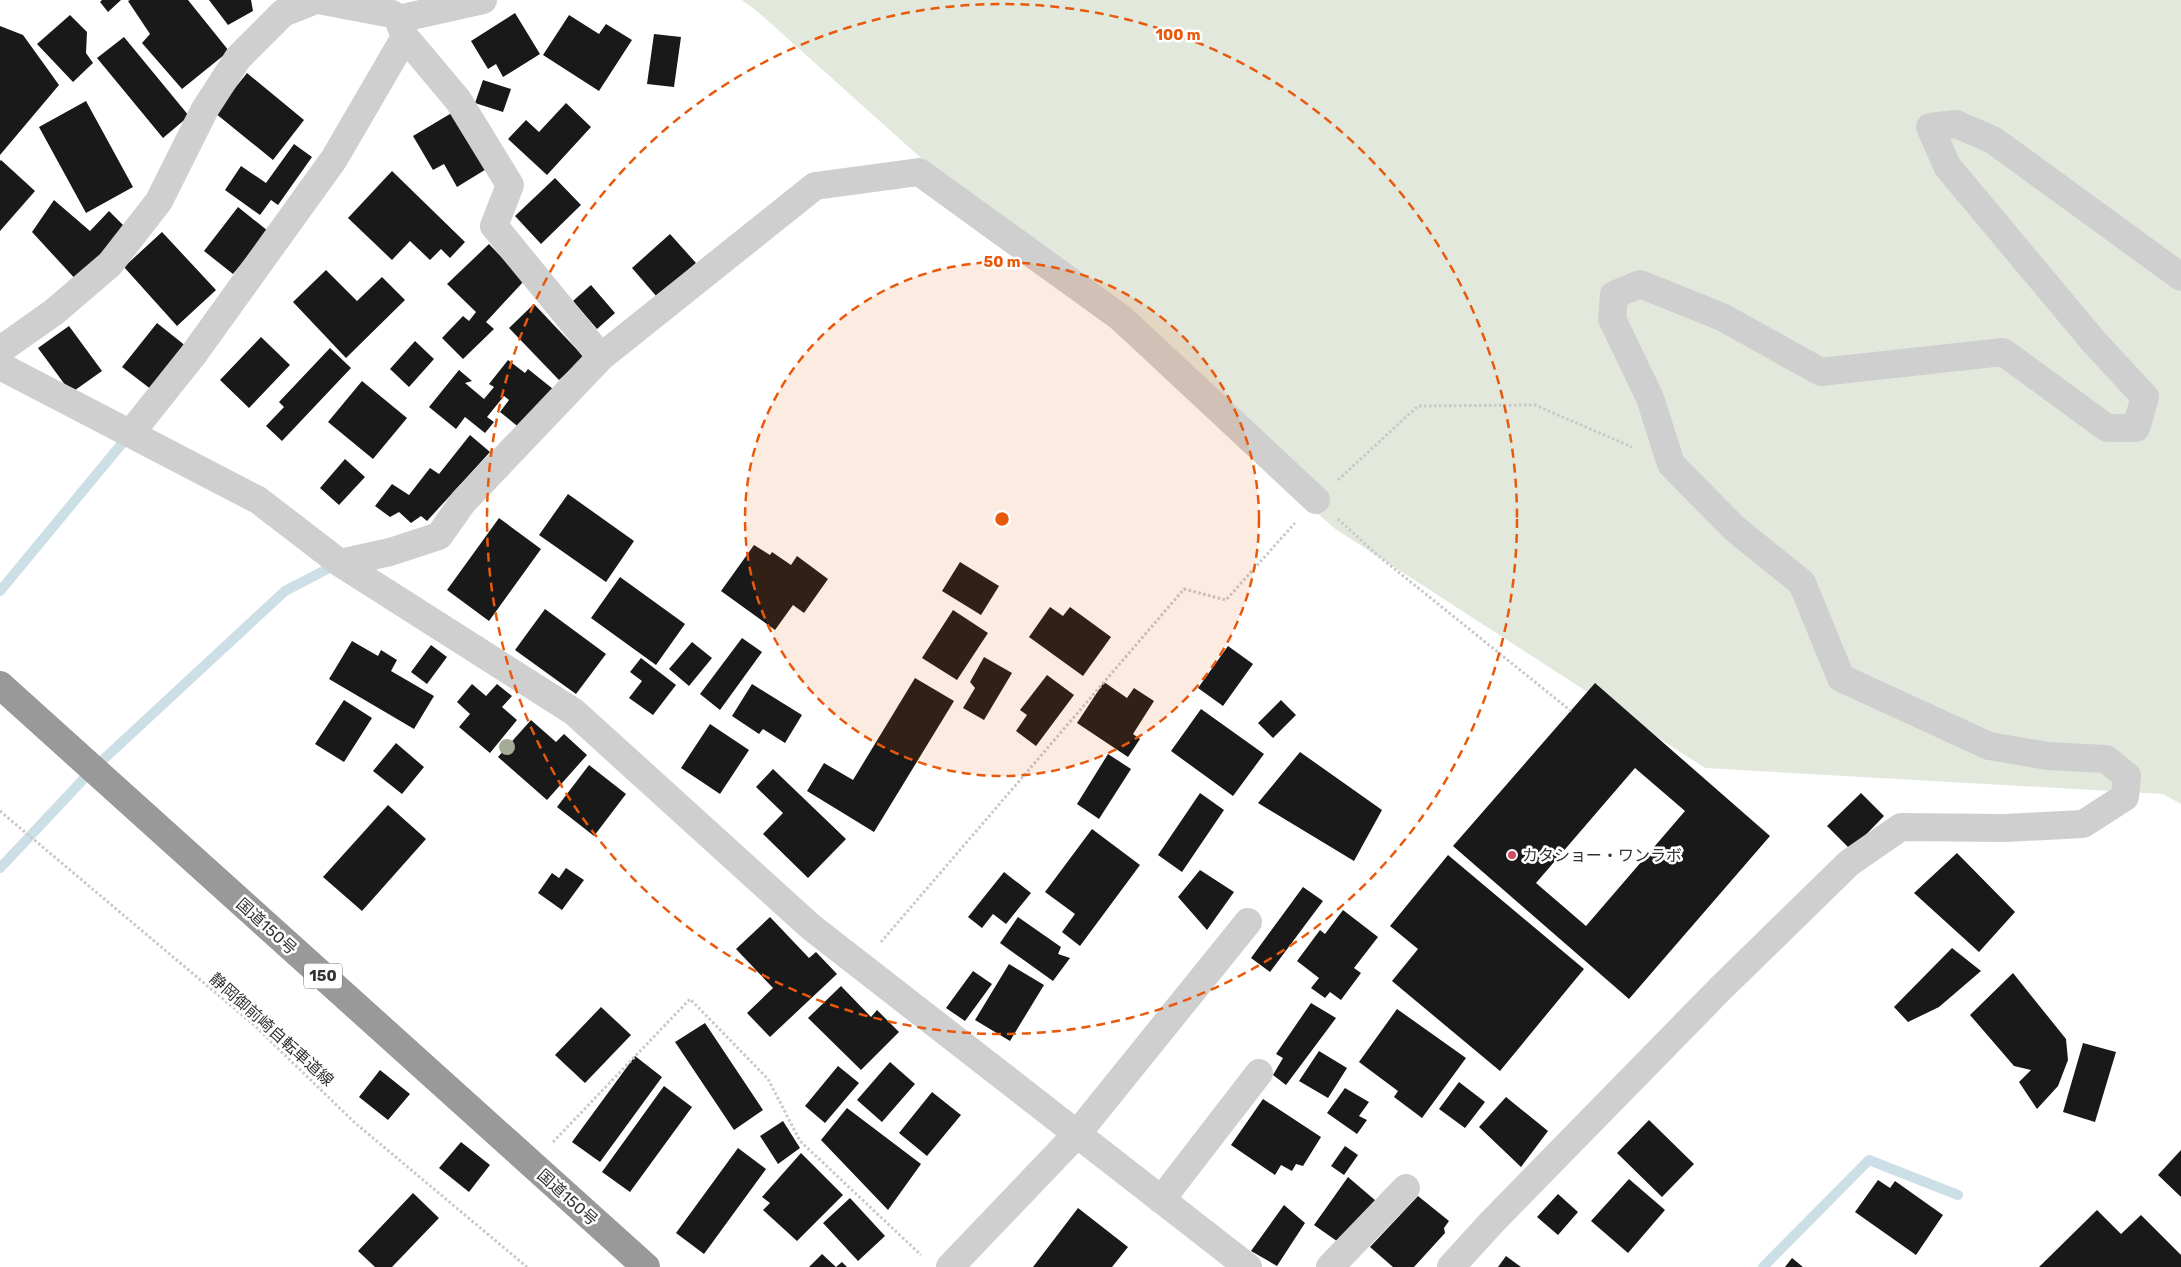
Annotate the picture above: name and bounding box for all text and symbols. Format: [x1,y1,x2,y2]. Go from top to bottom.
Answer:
text: 100 m [1156,26,1200,44]
text: 50 m [984,253,1020,271]
centre of rings [993,510,1011,528]
place label: カタショー・ワンラボ [1522,846,1682,865]
marker: カタショー・ワンラボ [1506,849,1518,861]
street label: 国道150号 [233,894,301,958]
road number: 150 [304,964,342,988]
street label: 静岡御前崎自転車道線 [206,969,337,1090]
street label: 国道150号 [534,1165,602,1229]

